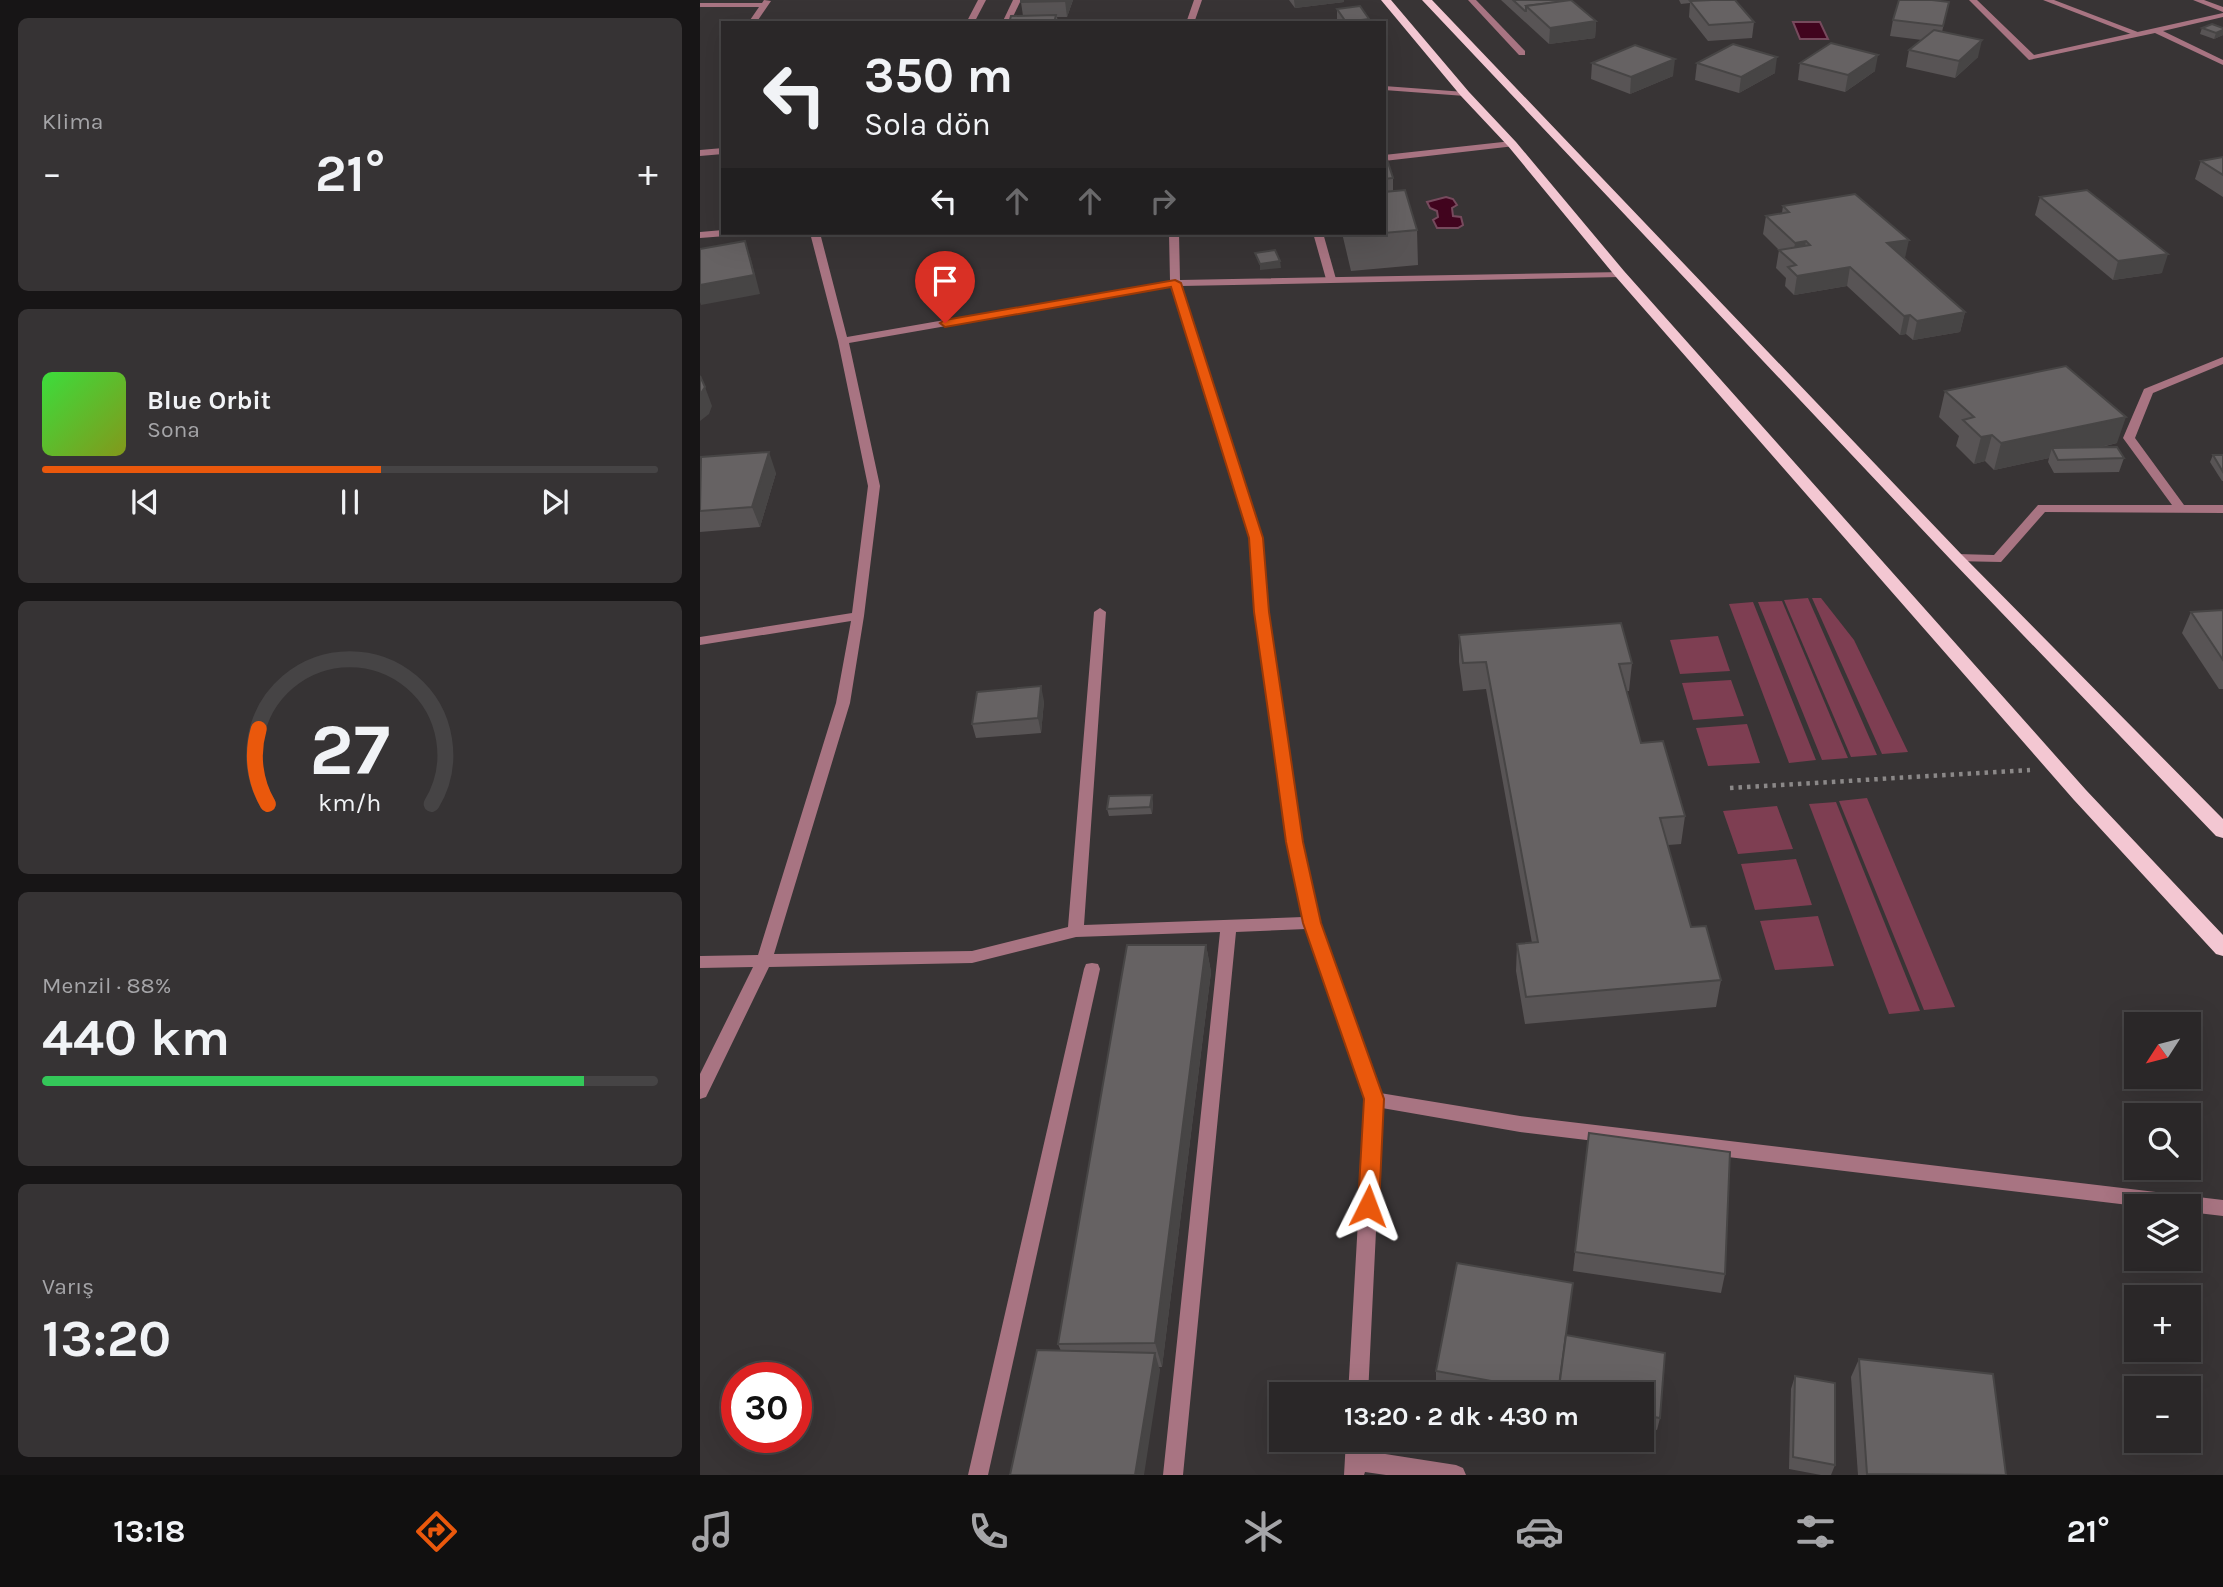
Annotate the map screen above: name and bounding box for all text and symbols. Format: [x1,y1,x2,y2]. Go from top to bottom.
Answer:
text: 350 m [864,47,1013,104]
icon: left [749,49,840,140]
text: Sola dön [864,106,991,143]
text: Klima [42,108,103,135]
text: 21° [315,143,385,204]
text: − [42,151,62,196]
text: + [638,151,658,196]
icon: left [925,182,963,220]
icon: ahead [998,182,1036,220]
icon: ahead [1071,182,1109,220]
icon: right [1144,182,1182,220]
pin [915,251,975,323]
icon: arrive [926,262,964,300]
text: Blue Orbit [147,385,271,416]
text: Sona [147,416,200,443]
icon: previous [126,483,164,521]
icon: pause [331,483,369,521]
icon: next [536,483,574,521]
text: 27 [310,707,390,792]
text: km/h [318,787,382,816]
text: Menzil · 88% [42,972,171,999]
text: 440 km [42,1007,230,1068]
north arrow [2124,1012,2202,1088]
map controls [2124,1012,2201,1453]
button: search [2124,1103,2201,1180]
position arrow [1331,1169,1405,1243]
button: layers [2124,1194,2201,1271]
text: Varış [42,1273,94,1300]
button: + [2124,1285,2201,1362]
text: 13:20 [42,1308,171,1369]
speed limit sign: 30 [721,1362,812,1453]
button: − [2124,1376,2201,1453]
text: 13:20 · 2 dk · 430 m [1344,1401,1579,1432]
icon: directions [412,1507,461,1556]
icon: music [688,1507,737,1556]
icon: phone [964,1507,1013,1556]
icon: climate [1239,1507,1288,1556]
icon: car [1515,1507,1564,1556]
icon: filters [1791,1507,1840,1556]
text: 13:18 [113,1513,185,1550]
text: 21° [2066,1513,2110,1550]

